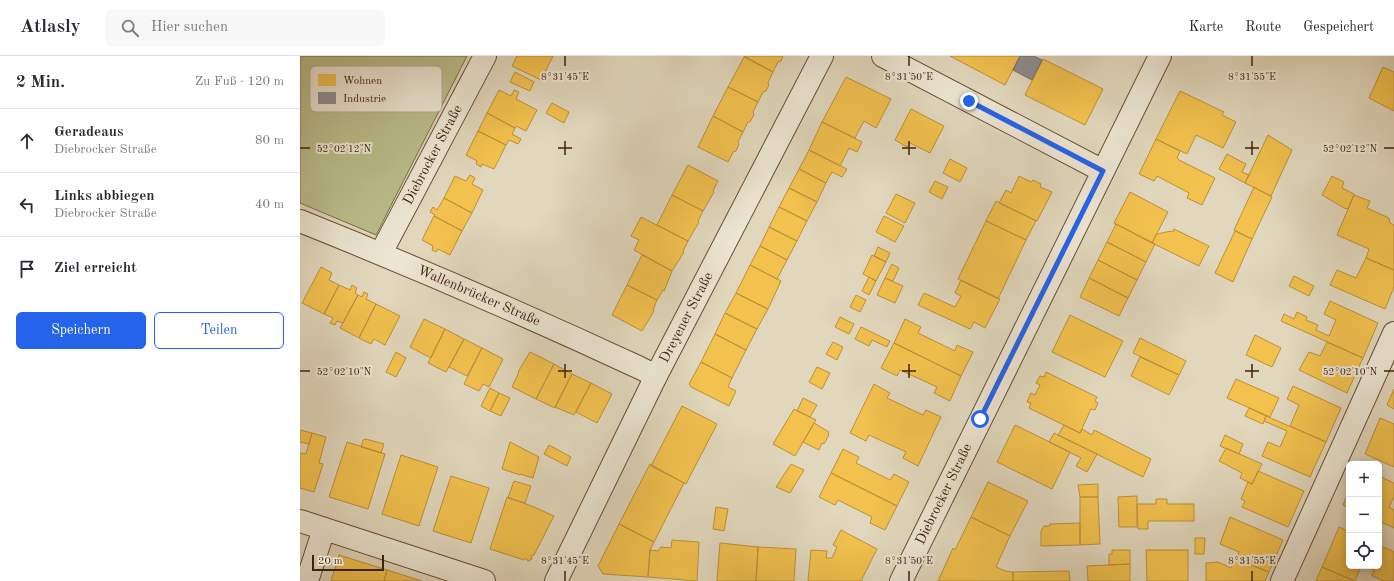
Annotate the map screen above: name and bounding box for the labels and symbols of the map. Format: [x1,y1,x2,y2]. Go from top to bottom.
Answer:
legend [310,66,442,112]
text: 8°31'45"E [541,72,589,82]
text: 8°31'50"E [885,72,933,82]
text: 8°31'55"E [1228,72,1276,82]
text: Wohnen [343,76,382,87]
route end [960,92,978,110]
text: Industrie [343,94,386,105]
street label: Diebrocker Straße [401,103,465,207]
text: 52°02'12"N [317,144,372,154]
text: 52°02'12"N [1323,144,1378,154]
street label: Wallenbrücker Straße [415,263,542,329]
street label: Dreyener Straße [657,270,716,365]
text: 52°02'10"N [317,367,372,377]
text: 52°02'10"N [1323,367,1378,377]
route start [971,410,989,428]
street label: Diebrocker Straße [913,441,975,547]
scale bar [312,553,384,572]
text: 8°31'45"E [541,556,589,566]
text: 8°31'50"E [885,556,933,566]
text: 8°31'55"E [1228,556,1276,566]

